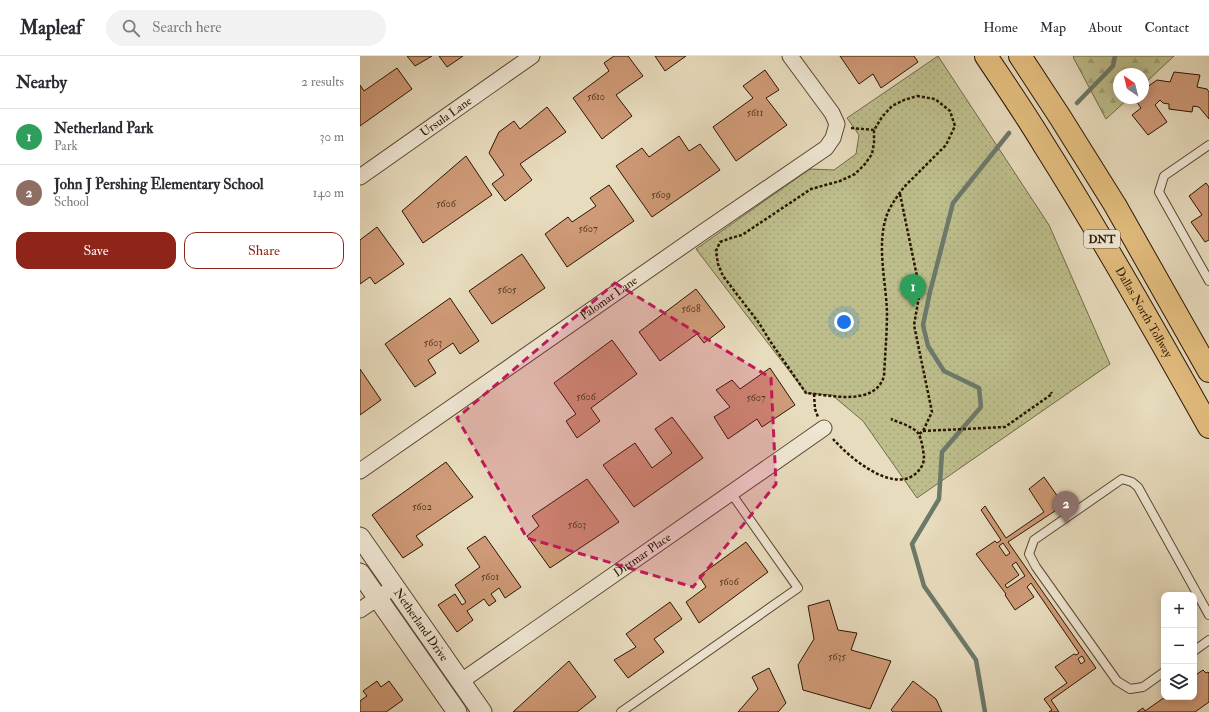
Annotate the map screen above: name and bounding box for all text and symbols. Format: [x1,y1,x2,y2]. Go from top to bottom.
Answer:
search box [106,10,386,46]
text: Mapleaf [20,16,82,40]
icon: search [120,17,142,39]
text: Search here [152,18,222,37]
text: Home [983,19,1018,36]
text: Map [1040,19,1066,36]
text: About [1088,19,1122,36]
text: Contact [1144,19,1189,36]
north arrow [1113,68,1149,104]
text: Nearby [16,72,67,93]
text: 2 results [301,74,344,90]
house number: 5610 [587,91,605,103]
street label: Ursula Lane [417,94,475,140]
house number: 5611 [747,107,764,119]
text: Netherland Park [54,119,153,138]
text: 1 [27,129,31,145]
text: 30 m [320,129,344,145]
text: Park [54,138,78,154]
text: John J Pershing Elementary School [54,175,264,194]
text: 2 [26,185,32,201]
text: 140 m [313,185,344,201]
house number: 5609 [651,189,671,201]
text: School [54,194,89,210]
house number: 5606 [436,198,457,210]
house number: 5607 [578,223,598,235]
road number: DNT [1084,230,1120,248]
button: Save [16,232,176,269]
button: Share [184,232,344,269]
street label: Dallas North Tollway [1111,264,1176,361]
street label: Palomar Lane [577,273,641,323]
pin: 1 [900,274,926,307]
house number: 5605 [498,284,517,296]
house number: 5608 [681,303,701,315]
your location [834,312,854,332]
house number: 5603 [424,337,442,349]
house number: 5606 [576,391,597,403]
house number: 5607 [746,392,766,404]
pin: 2 [1053,491,1079,524]
house number: 5602 [412,501,432,513]
house number: 5603 [568,519,586,531]
street label: Dittmar Place [611,530,674,581]
house number: 5601 [481,571,499,583]
house number: 5606 [719,576,740,588]
street label: Netherland Drive [390,586,451,664]
map controls [1161,592,1197,700]
button: + [1161,592,1197,628]
button: − [1161,628,1197,664]
house number: 5635 [828,651,846,663]
button: layers [1161,664,1197,700]

